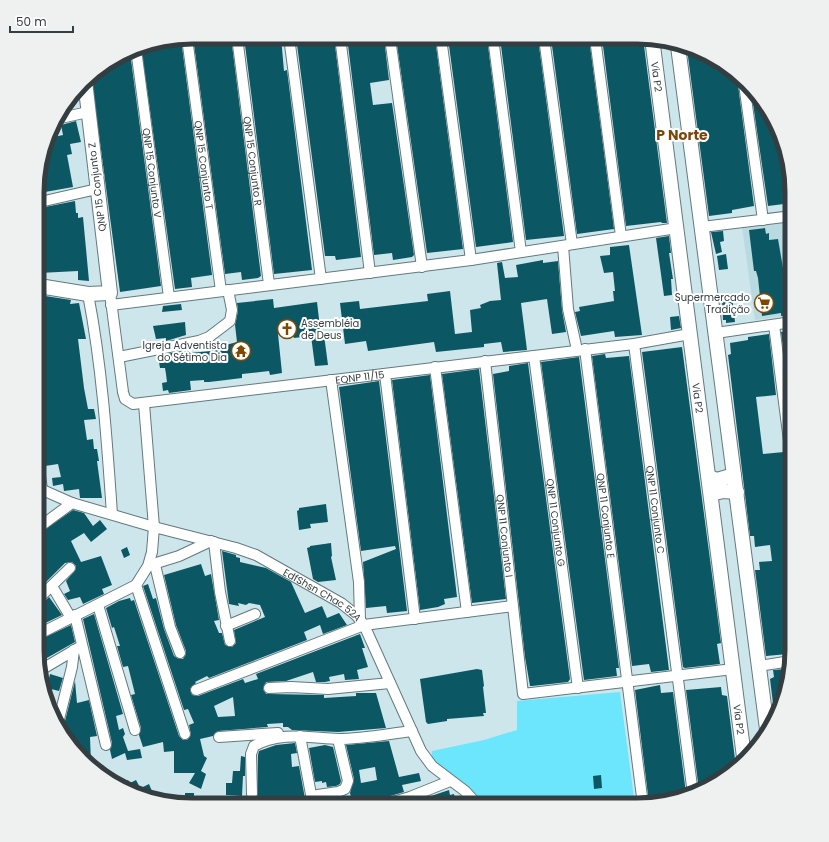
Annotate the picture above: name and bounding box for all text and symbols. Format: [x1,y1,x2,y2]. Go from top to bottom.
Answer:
scale bar [10,8,73,34]
text: 50 m [16,13,47,30]
street label: Via P2 [648,61,666,93]
street label: QNP 15 Conjunto R [240,115,266,207]
street label: QNP 15 Conjunto T [191,119,218,211]
district label: P Norte [656,125,708,145]
street label: QNP 15 Conjunto V [139,127,166,219]
street label: QNP 15 Conjunto Z [84,142,110,232]
place label: Supermercado Tradição [675,290,750,317]
supermarket icon: Supermercado Tradição [753,292,775,314]
place label: Assembléia de Deus [301,316,359,343]
church icon: Assembléia de Deus [276,318,298,340]
place label: Igreja Adventista do Sétimo Dia [143,338,227,365]
temple icon: Igreja Adventista do Sétimo Dia [230,340,252,362]
street label: EQNP 11/15 [335,366,385,387]
street label: Via P2 [689,382,707,414]
street label: QNP 11 Conjunto C [643,465,669,555]
street label: QNP 11 Conjunto E [593,472,619,559]
street label: QNP 11 Conjunto G [543,478,569,568]
street label: QNP 11 Conjunto I [493,494,517,578]
street label: EdfShsn Chac 52A [281,564,366,624]
street label: Via P2 [730,704,749,736]

